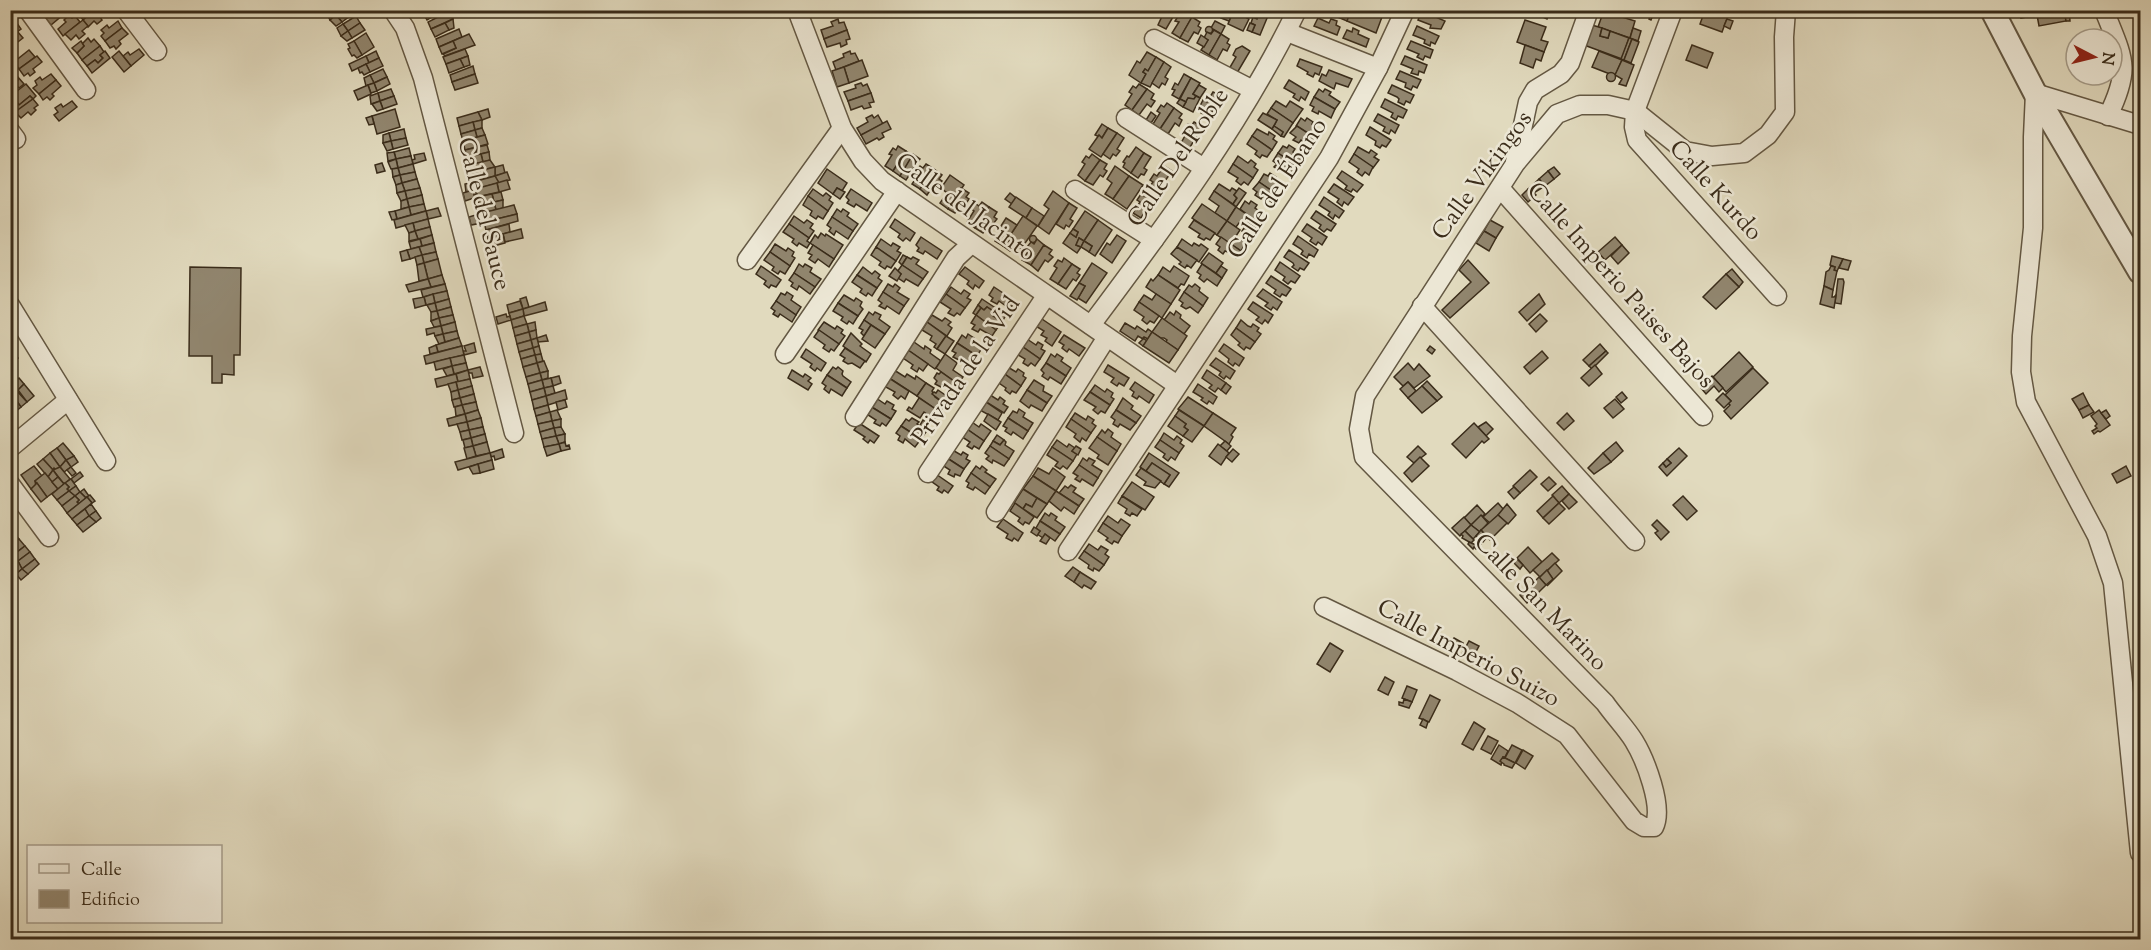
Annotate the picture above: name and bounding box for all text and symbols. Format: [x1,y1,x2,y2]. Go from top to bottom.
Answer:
north arrow [2064,27,2124,87]
text: N [2094,51,2119,66]
street label: Calle Del Roble [1120,82,1238,234]
street label: Calle Vikingos [1424,104,1542,248]
street label: Calle del Ébano [1220,112,1336,266]
street label: Calle Kurdo [1660,133,1770,249]
street label: Calle del Sauce [448,134,518,294]
street label: Calle del Jacinto [888,145,1042,271]
street label: Calle Imperio Paises Bajos [1518,175,1722,397]
street label: Privada de la Vid [905,290,1030,452]
street label: Calle San Marino [1465,527,1615,679]
street label: Calle Imperio Suizo [1371,591,1565,717]
legend [27,845,222,923]
text: Calle [81,858,122,884]
text: Edificio [81,888,140,914]

